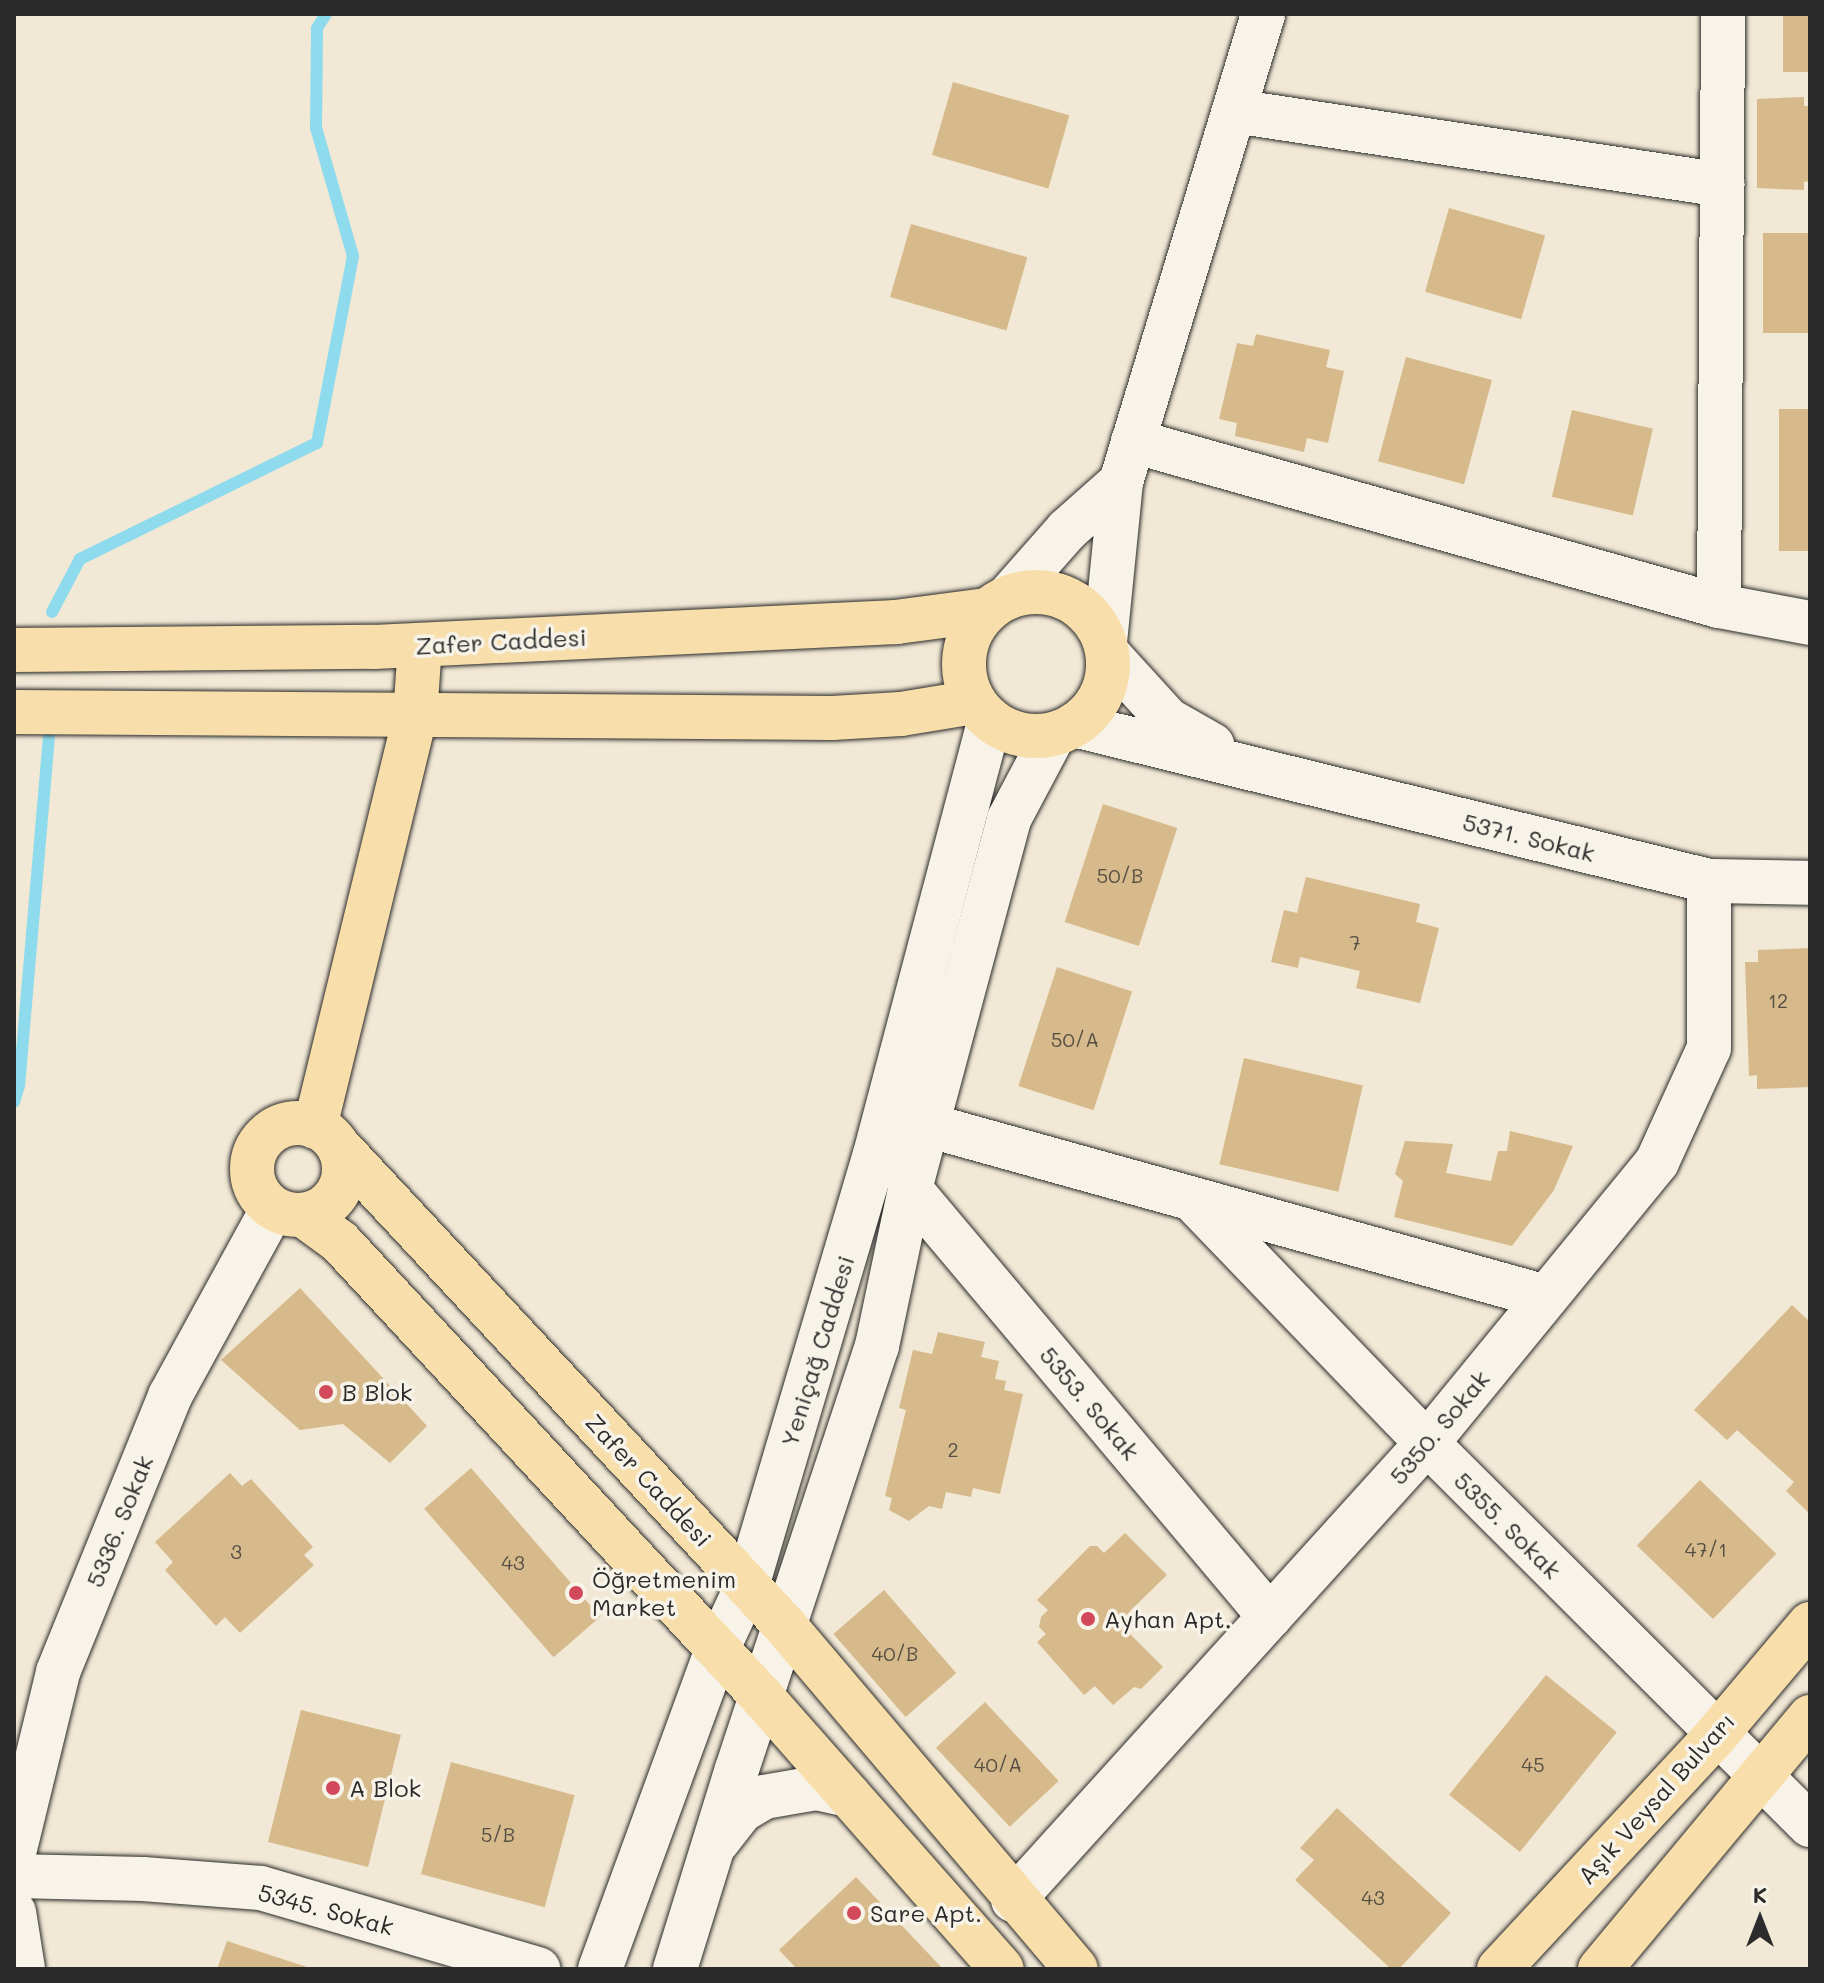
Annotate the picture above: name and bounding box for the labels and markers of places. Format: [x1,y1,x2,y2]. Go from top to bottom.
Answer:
place label: B Blok [342,1378,412,1406]
marker: B Blok [317,1383,335,1401]
place label: Öğretmenim Market [592,1565,736,1621]
marker: Öğretmenim Market [567,1584,585,1602]
place label: Ayhan Apt. [1104,1605,1232,1633]
marker: Ayhan Apt. [1079,1610,1097,1628]
place label: A Blok [349,1774,421,1802]
marker: A Blok [324,1779,342,1797]
place label: Sare Apt. [870,1899,982,1927]
marker: Sare Apt. [845,1904,863,1922]

